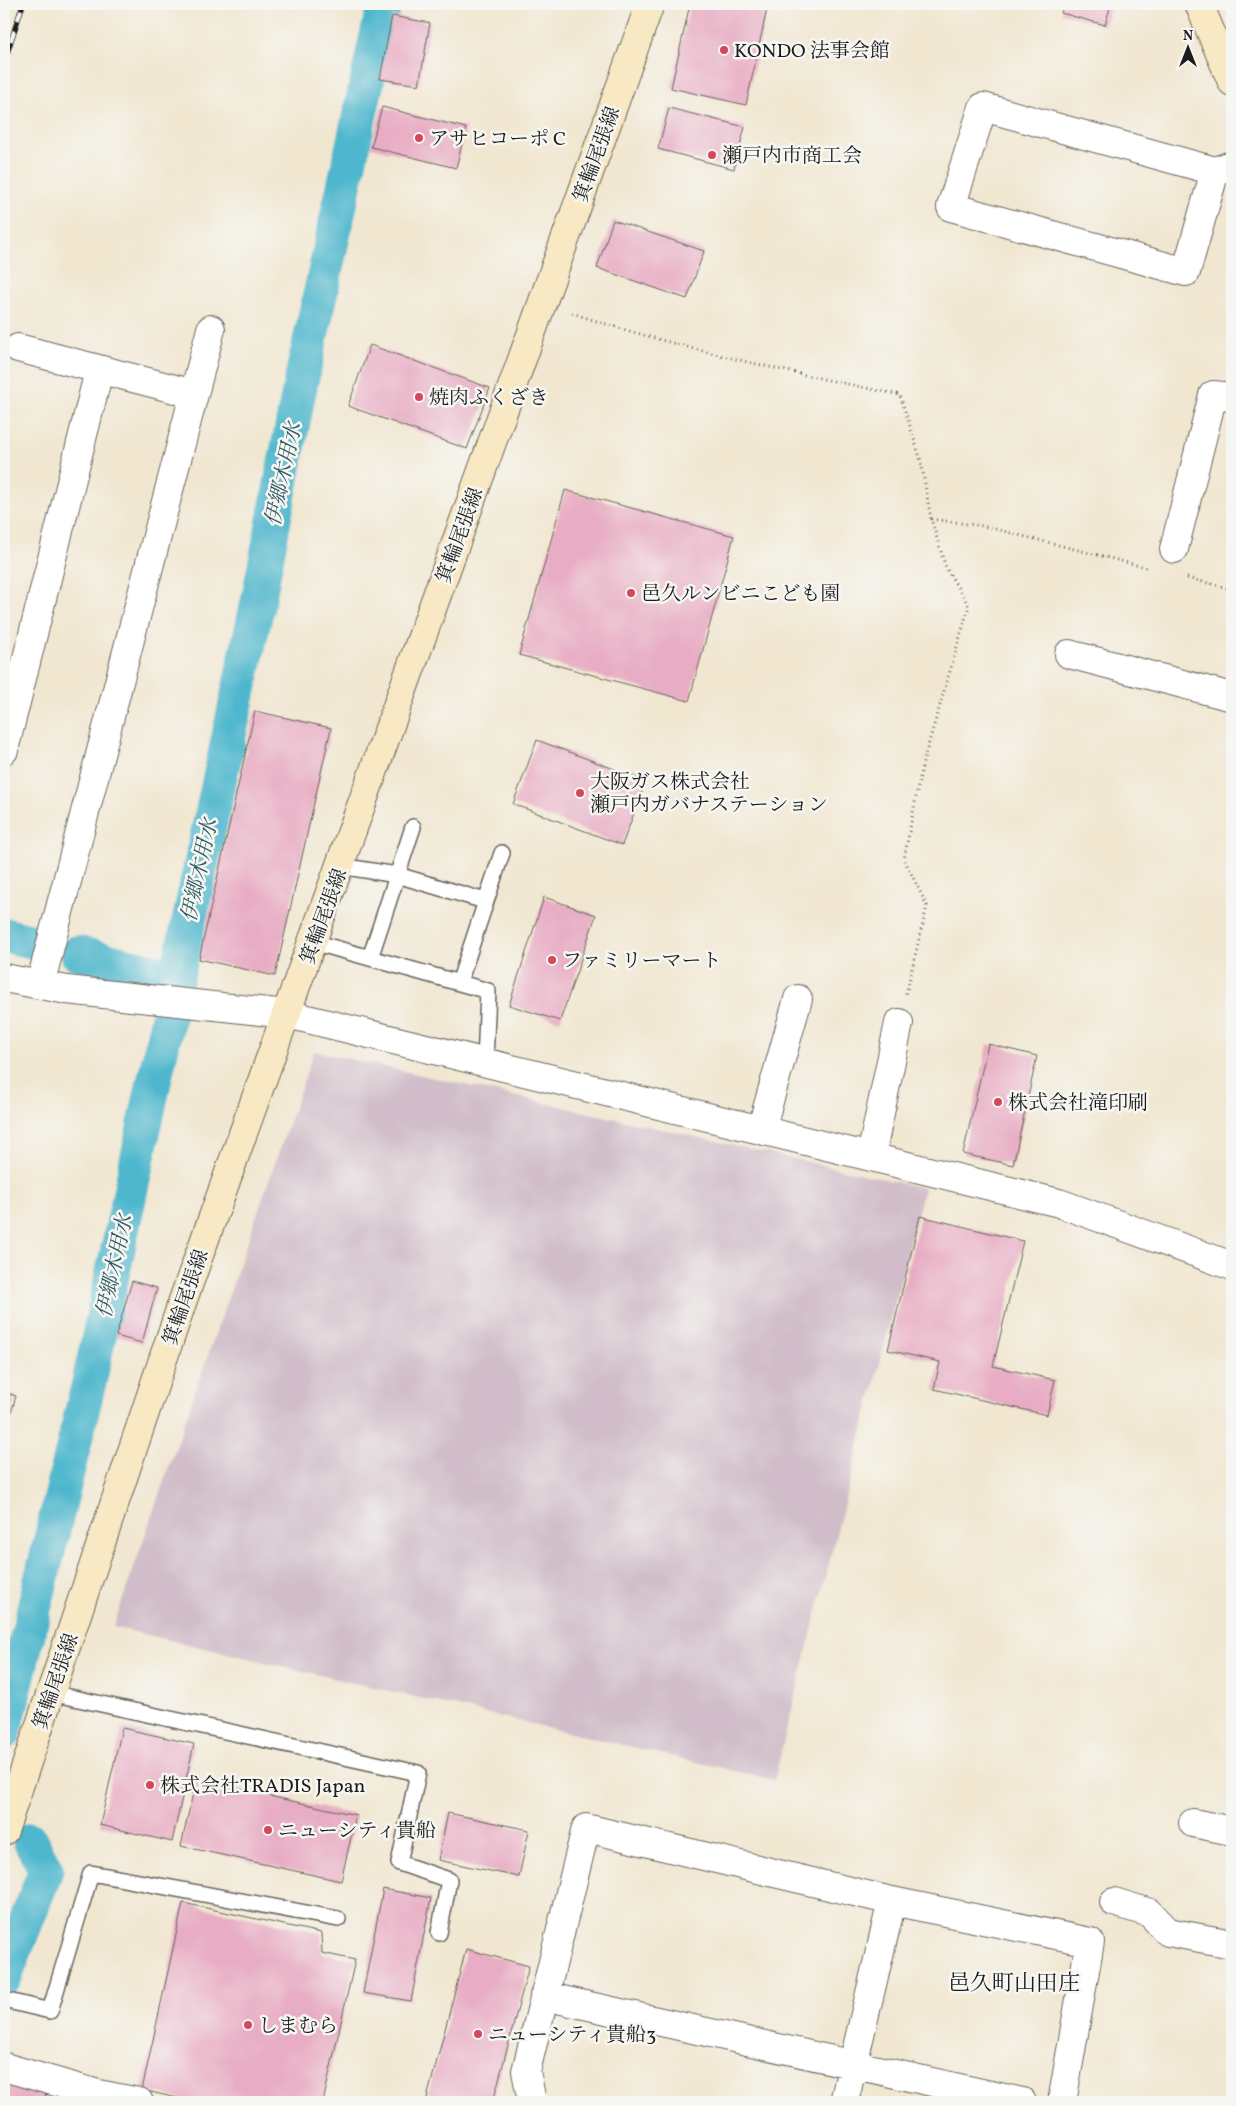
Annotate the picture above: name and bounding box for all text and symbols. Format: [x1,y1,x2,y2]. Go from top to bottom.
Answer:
north arrow [1164,22,1214,72]
text: N [1183,27,1193,46]
place label: KONDO 法事会館 [734,38,890,66]
marker: KONDO 法事会館 [718,44,730,56]
street label: 箕輪尾張線 [568,103,628,206]
place label: アサヒコーポ C [429,126,566,154]
marker: アサヒコーポ C [413,132,425,144]
place label: 瀬戸内市商工会 [722,143,862,171]
marker: 瀬戸内市商工会 [706,149,718,161]
place label: 焼肉ふくざき [429,385,549,413]
marker: 焼肉ふくざき [413,391,425,403]
water label: 伊郷木用水 [259,418,310,529]
street label: 箕輪尾張線 [431,484,491,587]
place label: 邑久ルンビニこども園 [641,581,841,609]
marker: 邑久ルンビニこども園 [625,587,637,599]
place label: 大阪ガス株式会社 瀬戸内ガバナステーション [590,769,828,820]
marker: 大阪ガス株式会社 瀬戸内ガバナステーション [574,787,586,799]
water label: 伊郷木用水 [175,814,226,925]
street label: 箕輪尾張線 [295,865,355,968]
place label: ファミリーマート [562,948,722,976]
marker: ファミリーマート [546,954,558,966]
place label: 株式会社滝印刷 [1008,1090,1148,1118]
marker: 株式会社滝印刷 [992,1096,1004,1108]
water label: 伊郷木用水 [90,1210,141,1321]
street label: 箕輪尾張線 [157,1246,216,1349]
street label: 箕輪尾張線 [27,1630,86,1733]
place label: 株式会社TRADIS Japan [160,1773,366,1801]
marker: 株式会社TRADIS Japan [144,1779,156,1791]
place label: ニューシティ貴船 [278,1818,436,1846]
marker: ニューシティ貴船 [262,1824,274,1836]
district label: 邑久町山田庄 [948,1969,1080,2000]
place label: しまむら [258,2013,338,2041]
marker: しまむら [242,2019,254,2031]
place label: ニューシティ貴船3 [488,2022,656,2050]
marker: ニューシティ貴船3 [472,2028,484,2040]

